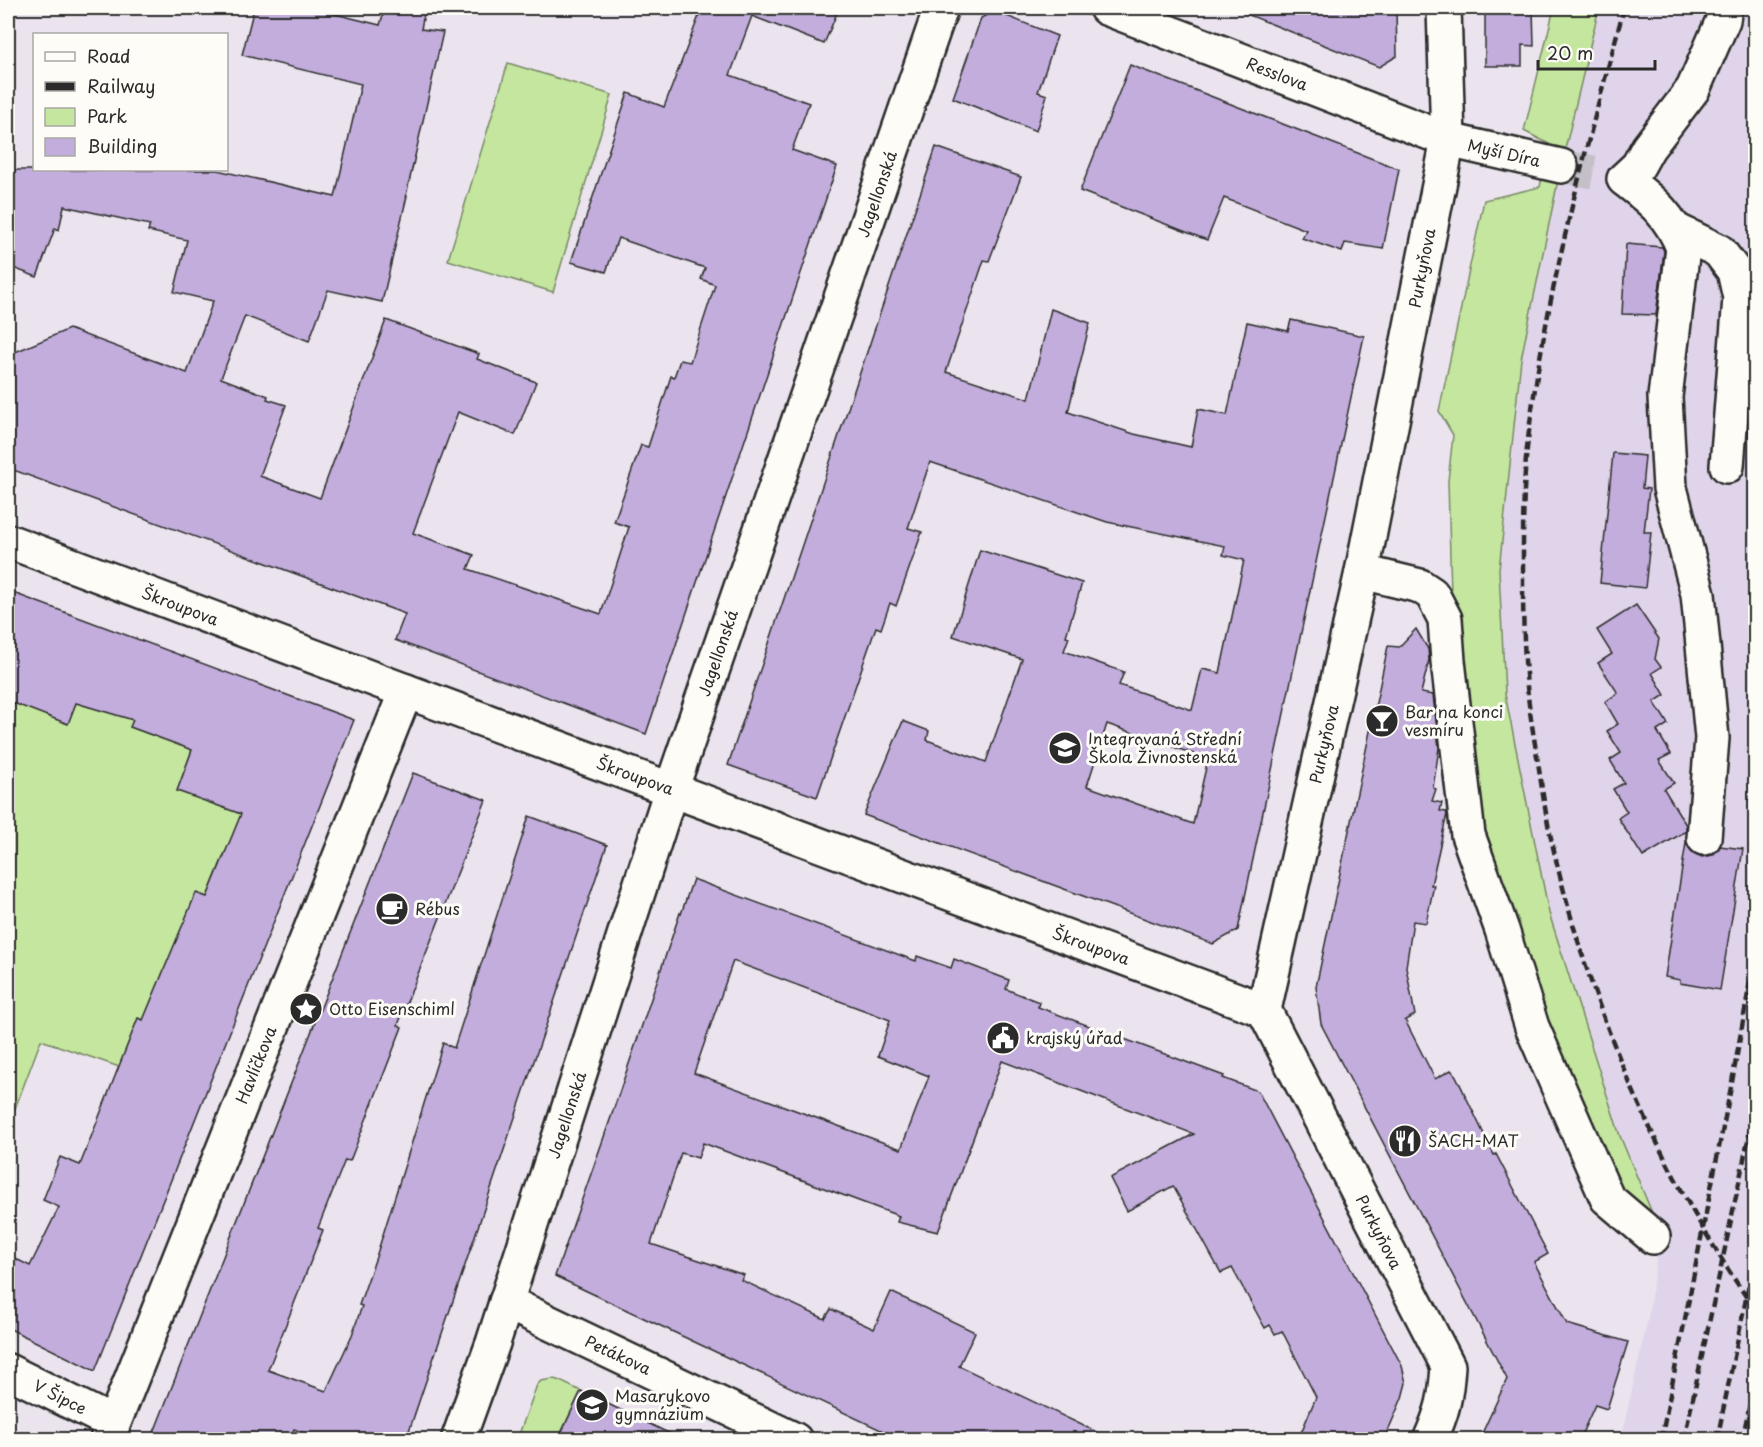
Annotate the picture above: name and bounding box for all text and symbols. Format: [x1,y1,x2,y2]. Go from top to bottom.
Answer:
legend [33,33,228,171]
scale bar [1538,33,1655,71]
text: 20 m [1547,39,1593,66]
text: Road [87,42,131,69]
street label: Resslova [1243,50,1312,96]
text: Railway [87,72,155,99]
text: Park [87,102,127,129]
text: Building [87,132,157,159]
street label: Myší Díra [1465,132,1543,172]
street label: Jagellonská [850,147,902,240]
street label: Purkyňova [1402,226,1441,310]
street label: Škroupova [138,579,223,631]
street label: Jagellonská [691,606,743,699]
place label: Bar na konci vesmíru [1405,699,1503,741]
street label: Purkyňova [1302,702,1344,786]
bar icon: Bar na konci vesmíru [1364,703,1400,739]
place label: Integrovaná Střední Škola Živnostenská [1088,726,1242,768]
school or university icon: Integrovaná Střední Škola Živnostenská [1047,730,1083,766]
street label: Škroupova [593,750,678,800]
cafe icon: Rébus [374,891,410,927]
place label: Rébus [415,896,460,920]
street label: Škroupova [1049,920,1134,970]
place icon: Otto Eisenschiml [288,991,324,1027]
place label: Otto Eisenschiml [329,996,455,1020]
public building icon: krajský úřad [985,1020,1021,1056]
street label: Havlíčkova [229,1022,282,1107]
place label: krajský úřad [1026,1025,1123,1049]
street label: Jagellonská [541,1068,591,1161]
restaurant icon: ŠACH-MAT [1387,1123,1423,1159]
place label: ŠACH-MAT [1428,1128,1519,1152]
street label: Purkyňova [1351,1190,1409,1273]
street label: Petákova [581,1328,656,1380]
street label: V Šipce [30,1373,91,1420]
place label: Masarykovo gymnázium [615,1383,710,1425]
school or university icon: Masarykovo gymnázium [574,1387,610,1423]

